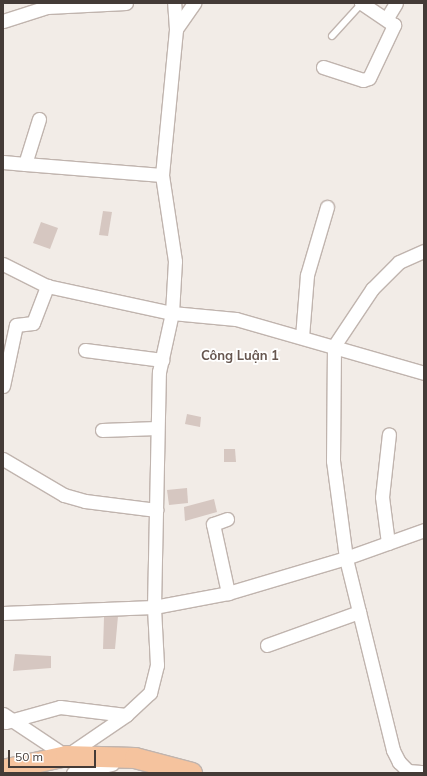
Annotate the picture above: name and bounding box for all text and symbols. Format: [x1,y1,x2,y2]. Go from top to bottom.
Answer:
district label: Công Luận 1 [201,347,279,363]
scale bar [10,742,98,768]
text: 50 m [15,749,43,764]

